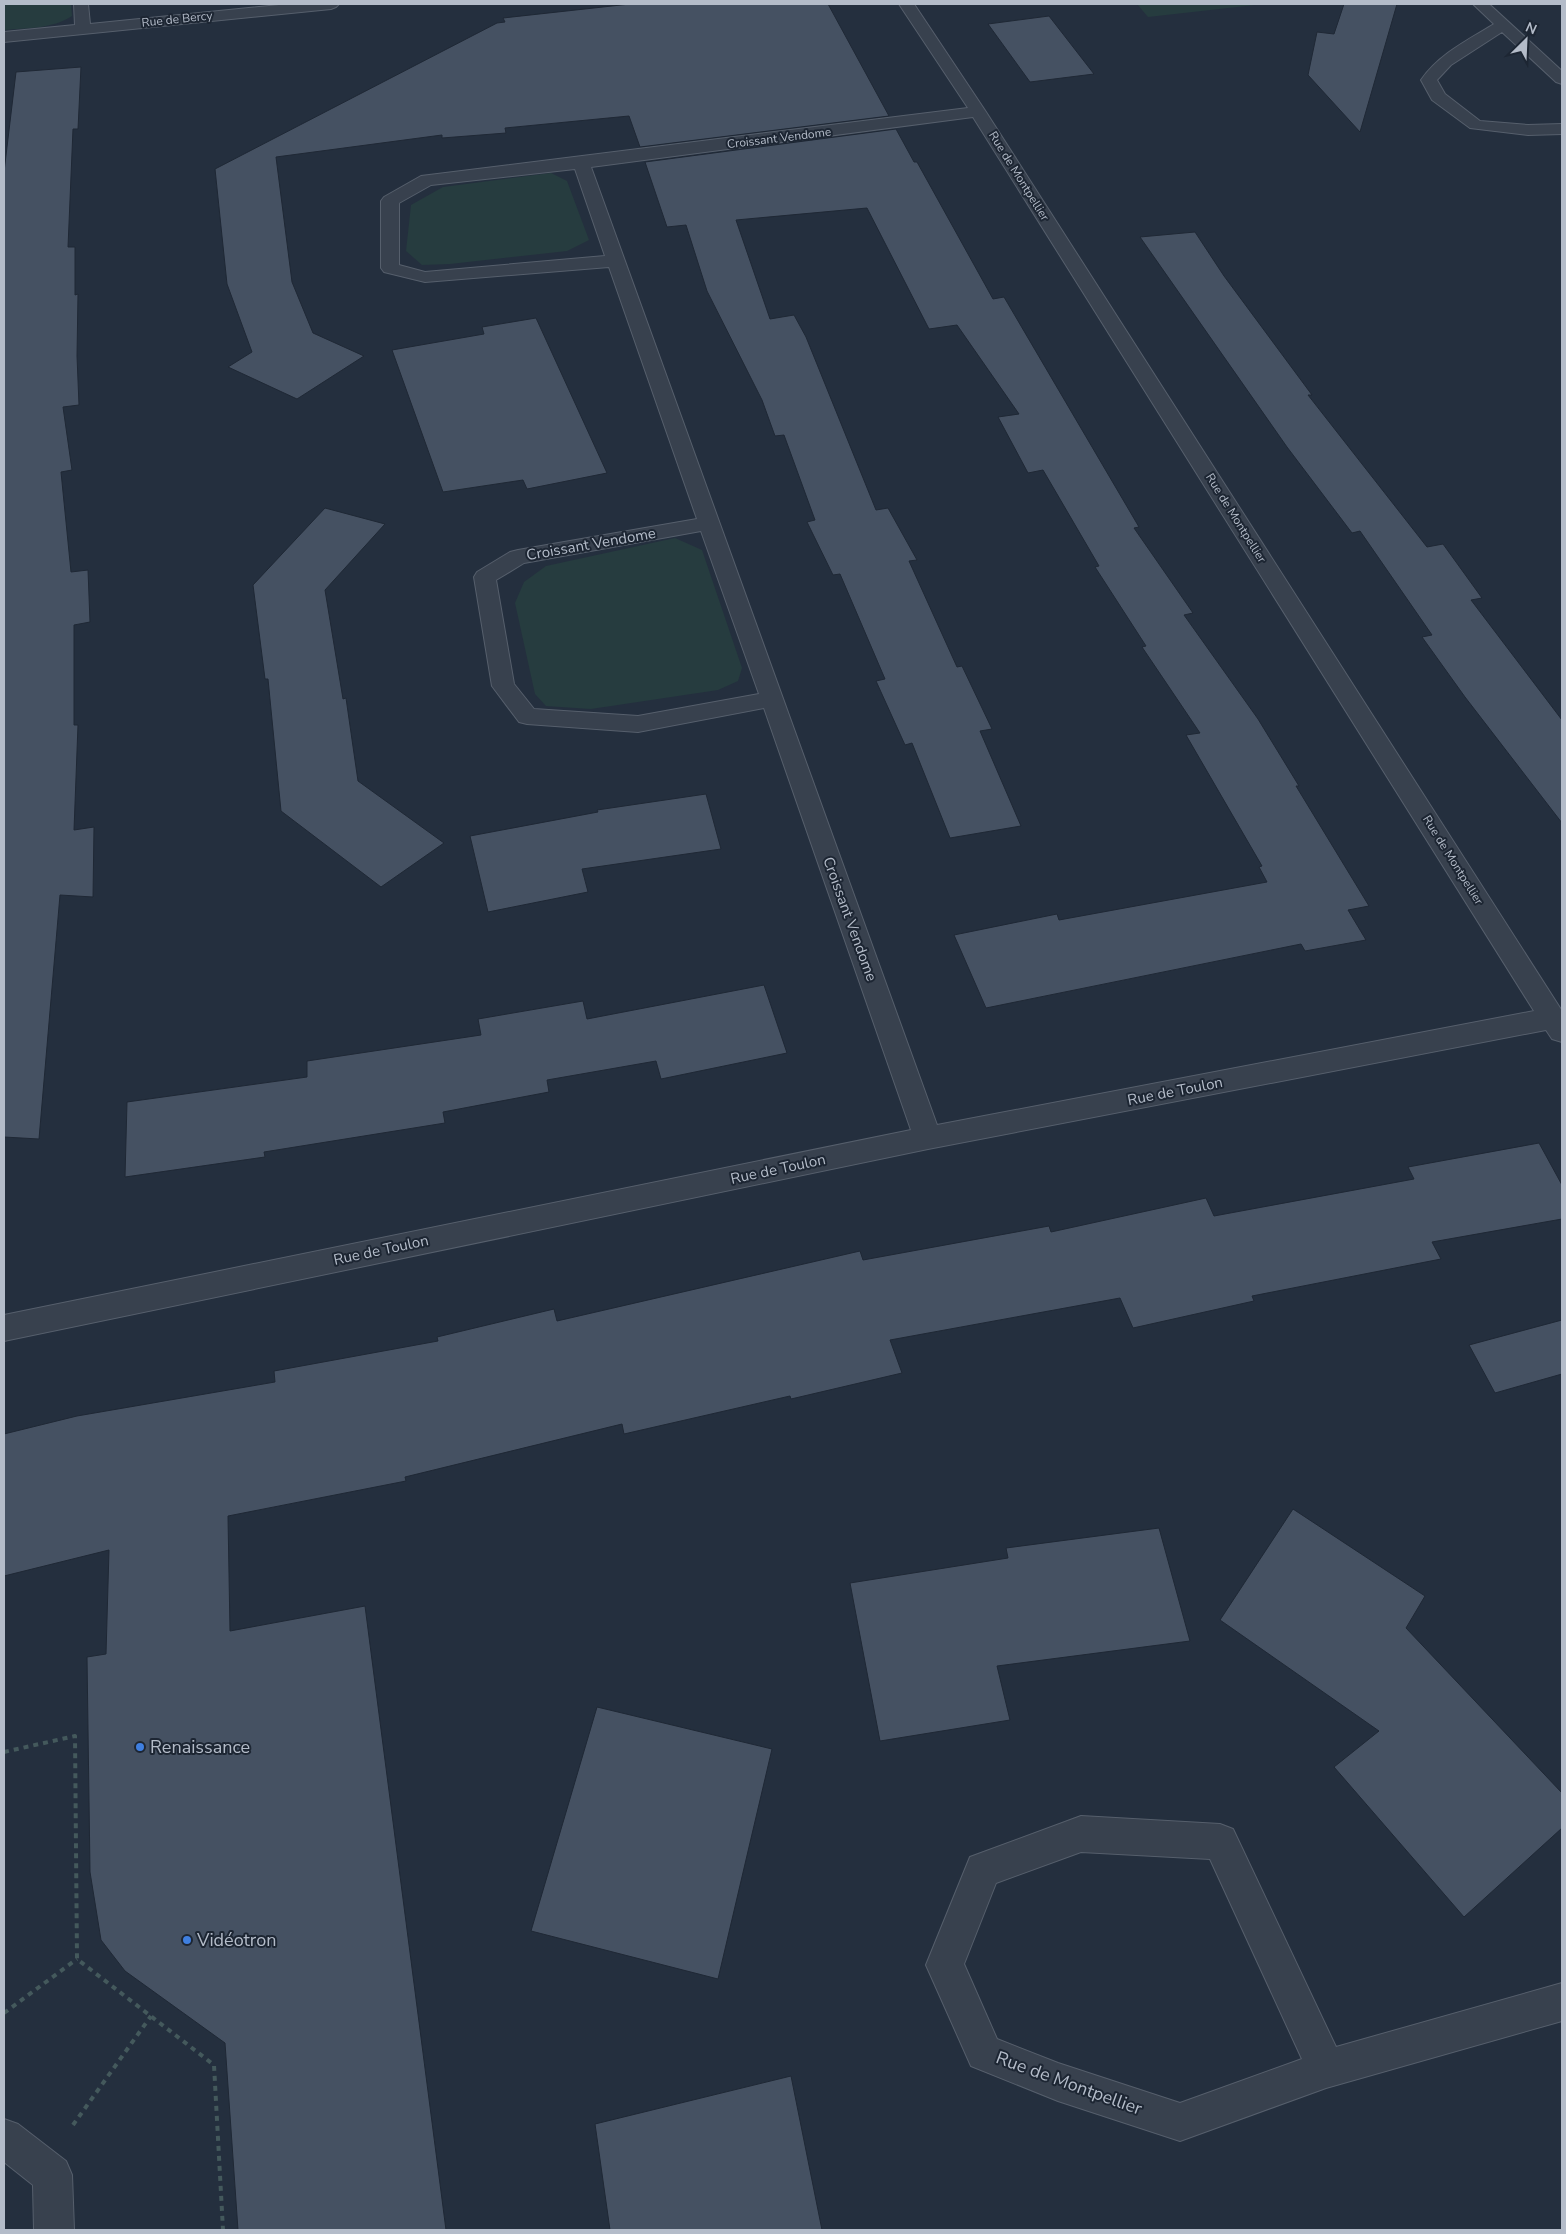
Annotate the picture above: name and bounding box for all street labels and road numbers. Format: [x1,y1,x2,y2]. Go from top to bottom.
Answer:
street label: Rue de Bercy [141,7,214,31]
street label: Croissant Vendome [726,124,832,152]
street label: Rue de Montpellier [985,128,1053,224]
street label: Rue de Montpellier [1202,470,1270,566]
street label: Croissant Vendome [525,523,657,565]
street label: Rue de Montpellier [1419,812,1487,908]
street label: Croissant Vendome [818,854,882,984]
street label: Rue de Toulon [1126,1072,1224,1110]
street label: Rue de Toulon [729,1149,827,1189]
street label: Rue de Toulon [332,1230,430,1270]
street label: Rue de Montpellier [993,2045,1146,2121]

